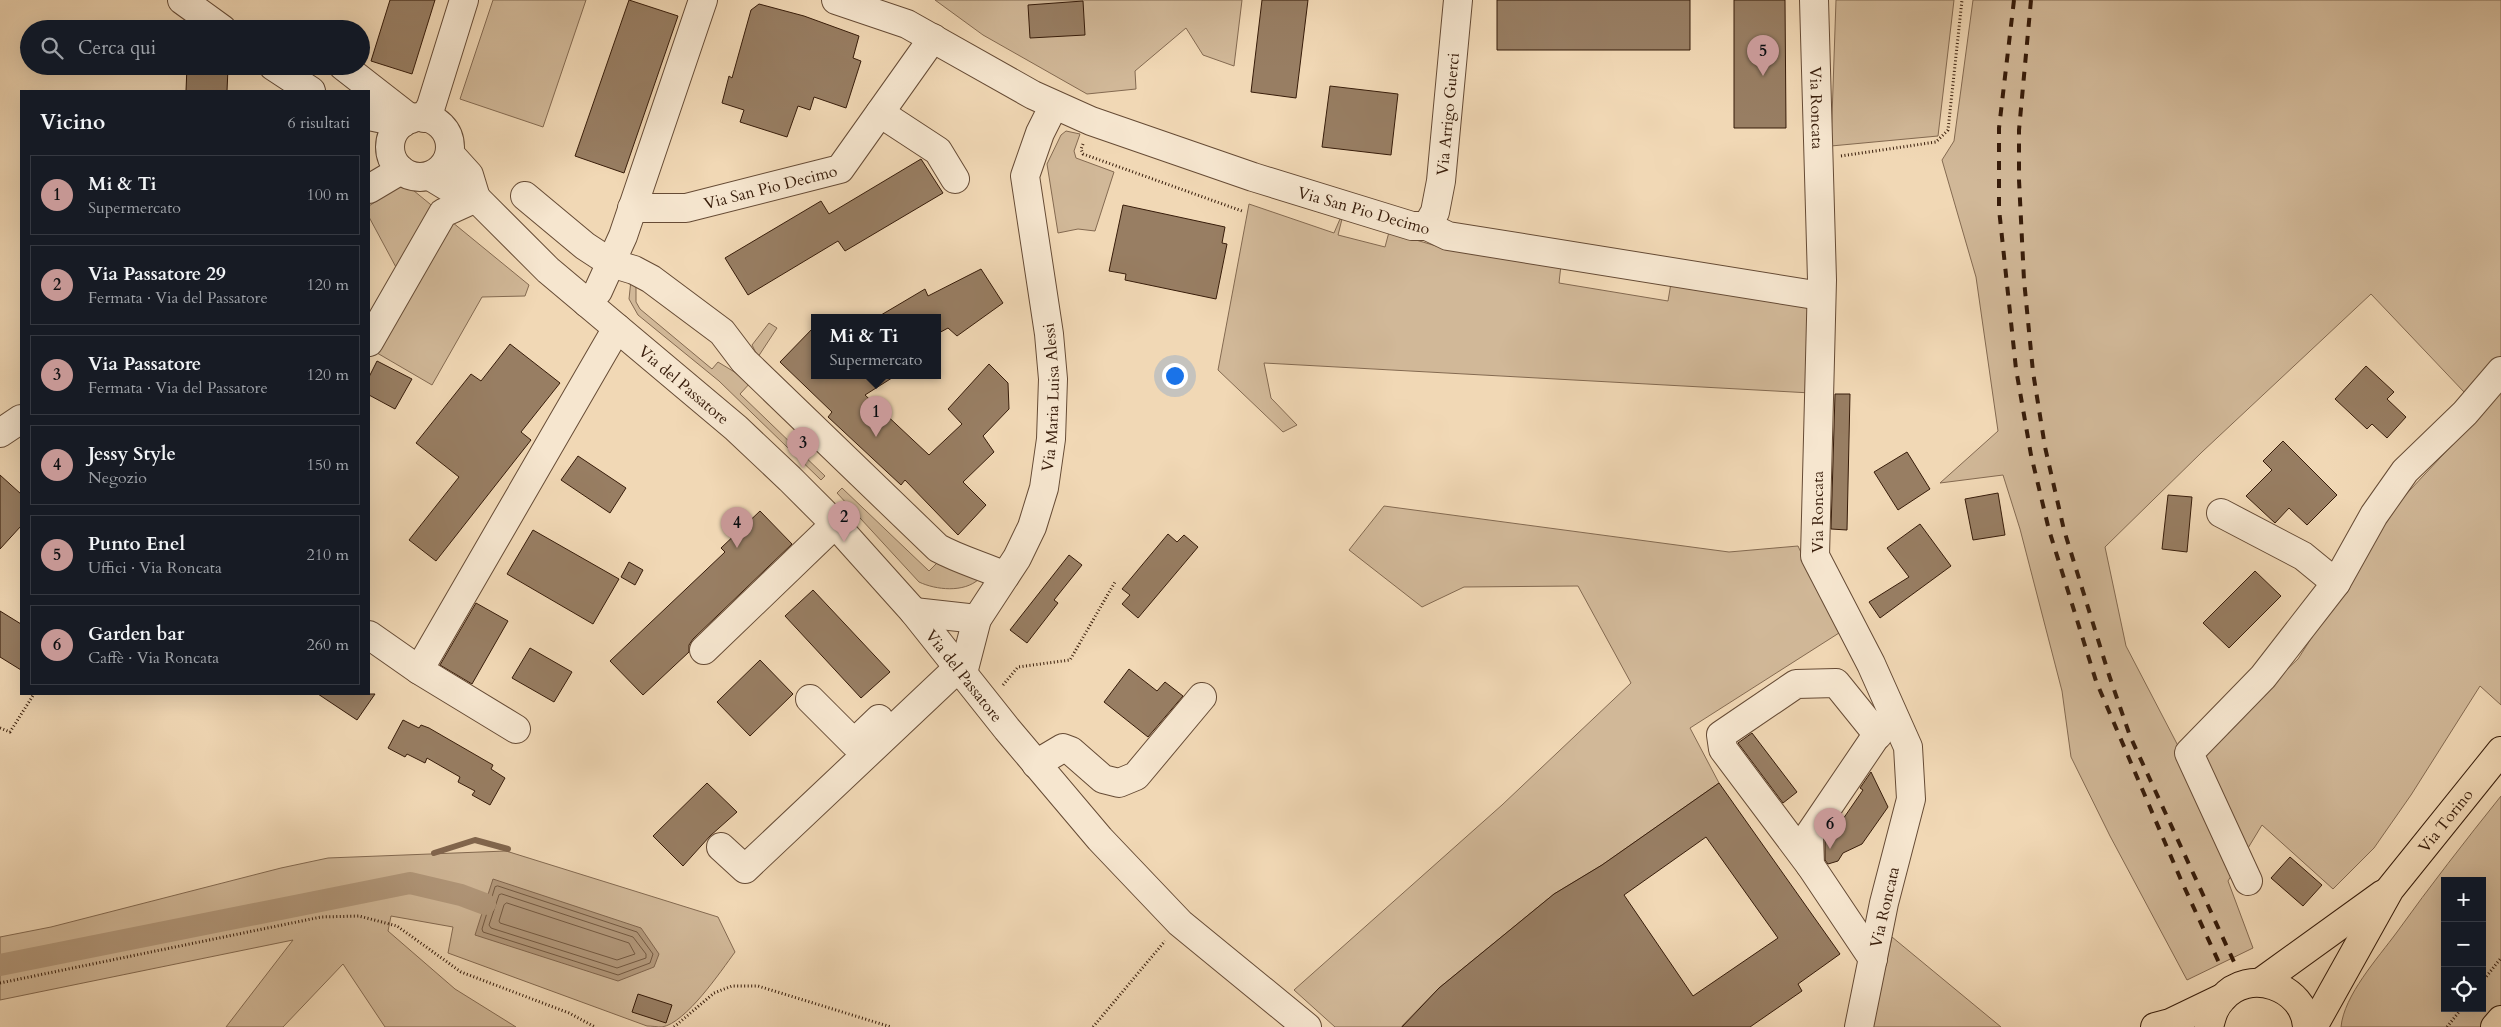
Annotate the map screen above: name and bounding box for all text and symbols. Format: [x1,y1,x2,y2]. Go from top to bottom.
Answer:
search box [20,20,370,75]
icon: search [38,34,66,62]
text: Cerca qui [78,35,156,61]
pin: 5 [1747,35,1779,76]
street label: Via Arrigo Guerci [1432,51,1465,177]
street label: Via Roncata [1804,66,1828,150]
text: Vicino [40,108,105,137]
text: 6 risultati [287,112,350,134]
street label: Via San Pio Decimo [701,160,840,215]
text: Mi & Ti [88,171,157,197]
street label: Via San Pio Decimo [1295,182,1433,241]
text: 1 [53,184,61,206]
text: 100 m [307,184,349,206]
text: Supermercato [88,197,181,219]
text: Via Passatore 29 [88,261,226,287]
text: 2 [53,274,61,296]
text: 120 m [307,274,349,296]
text: Fermata · Via del Passatore [88,287,268,309]
popup [811,314,941,379]
street label: Via Maria Luisa Alessi [1036,321,1065,473]
text: Mi & Ti [830,323,898,349]
street label: Via del Passatore [633,341,734,430]
text: Supermercato [830,349,922,371]
text: Via Passatore [88,351,201,377]
your location [1162,363,1188,389]
text: 3 [53,364,61,386]
text: 120 m [307,364,349,386]
text: Fermata · Via del Passatore [88,377,268,399]
pin: 1 [860,396,892,437]
pin: 3 [787,427,819,468]
text: Jessy Style [88,441,176,467]
text: 4 [53,454,61,476]
text: 150 m [307,454,349,476]
text: Negozio [88,467,147,489]
street label: Via Roncata [1807,471,1829,553]
pin: 2 [828,501,860,542]
pin: 4 [721,507,753,548]
text: Punto Enel [88,531,185,557]
text: 5 [53,544,61,566]
text: 210 m [307,544,349,566]
text: Uffici · Via Roncata [88,557,222,579]
text: Garden bar [88,621,184,647]
street label: Via del Passatore [920,625,1007,727]
text: 6 [53,634,61,656]
text: 260 m [307,634,349,656]
text: Caffè · Via Roncata [88,647,219,669]
street label: Via Torino [2414,784,2479,858]
pin: 6 [1814,808,1846,849]
street label: Via Roncata [1865,864,1905,950]
map controls [2441,877,2486,1012]
button: + [2441,877,2486,922]
button: − [2441,922,2486,967]
button: locate [2441,967,2486,1012]

